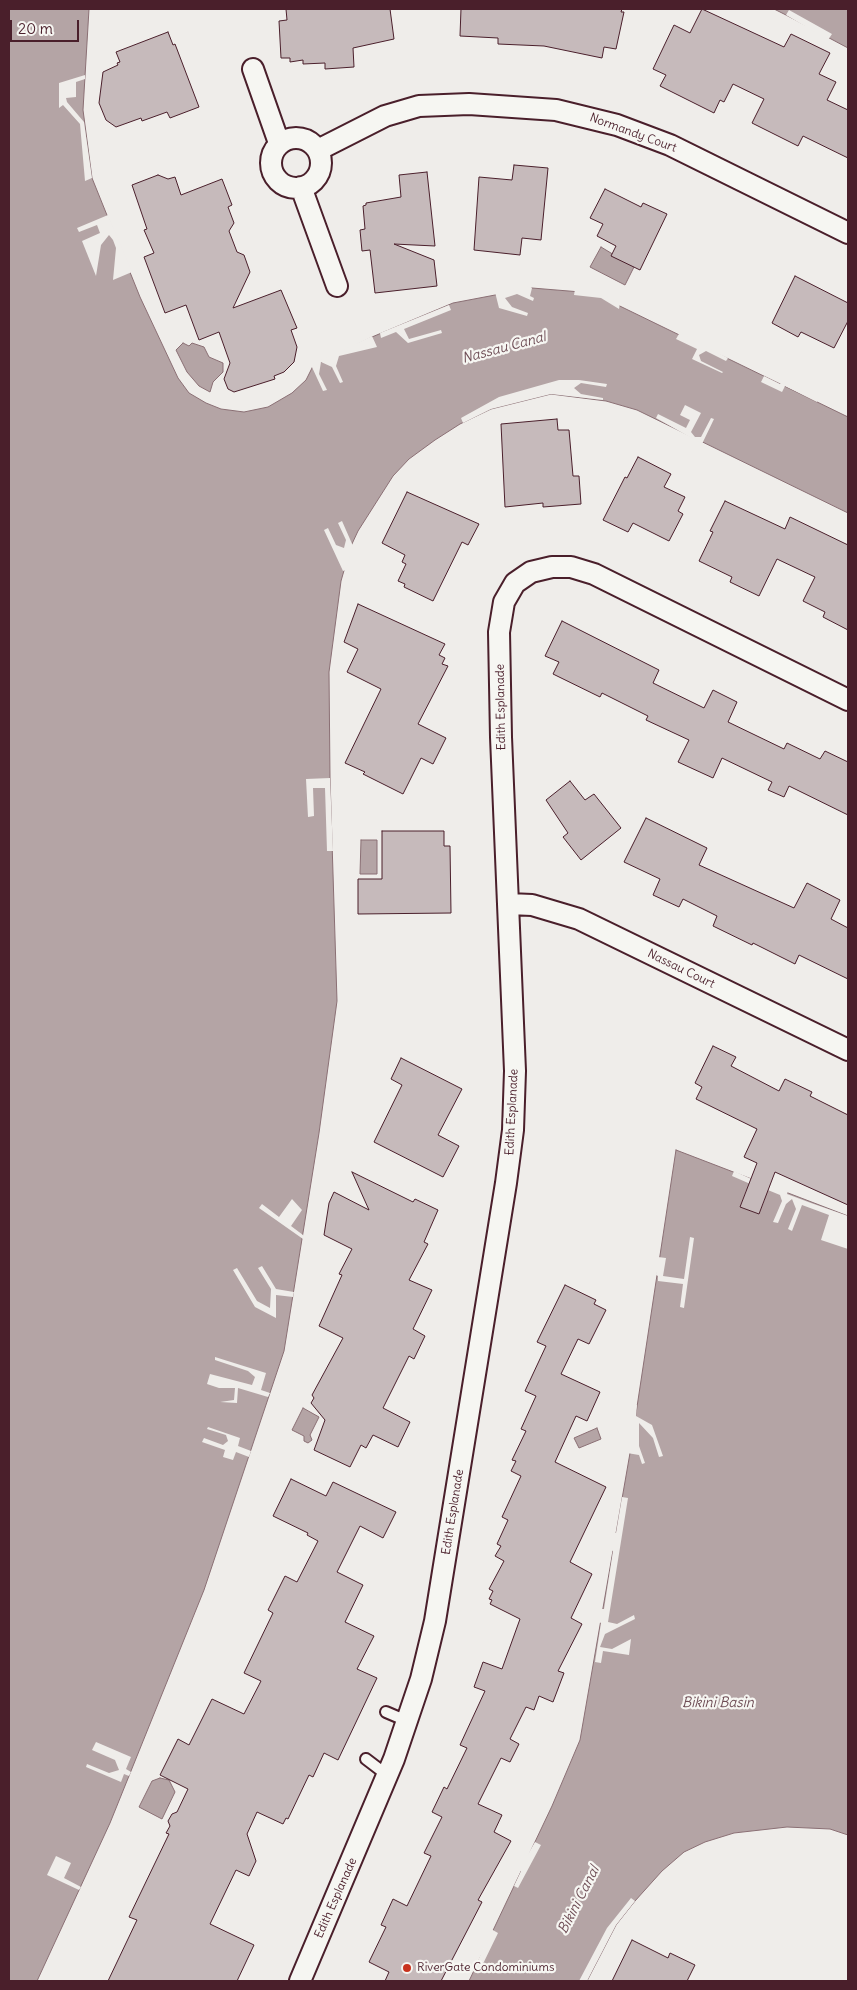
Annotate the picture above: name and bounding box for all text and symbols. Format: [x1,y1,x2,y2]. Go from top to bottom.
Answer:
scale bar [12,10,81,42]
text: 20 m [18,19,53,38]
street label: Normandy Court [588,111,678,155]
water label: Nassau Canal [460,329,548,367]
street label: Edith Esplanade [493,664,509,750]
street label: Nassau Court [645,947,717,991]
street label: Edith Esplanade [503,1068,521,1156]
street label: Edith Esplanade [439,1468,467,1556]
water label: Bikini Basin [682,1695,754,1711]
street label: Edith Esplanade [312,1856,360,1940]
water label: Bikini Canal [555,1863,603,1937]
place label: RiverGate Condominiums [417,1961,554,1975]
marker: RiverGate Condominiums [401,1962,413,1974]

